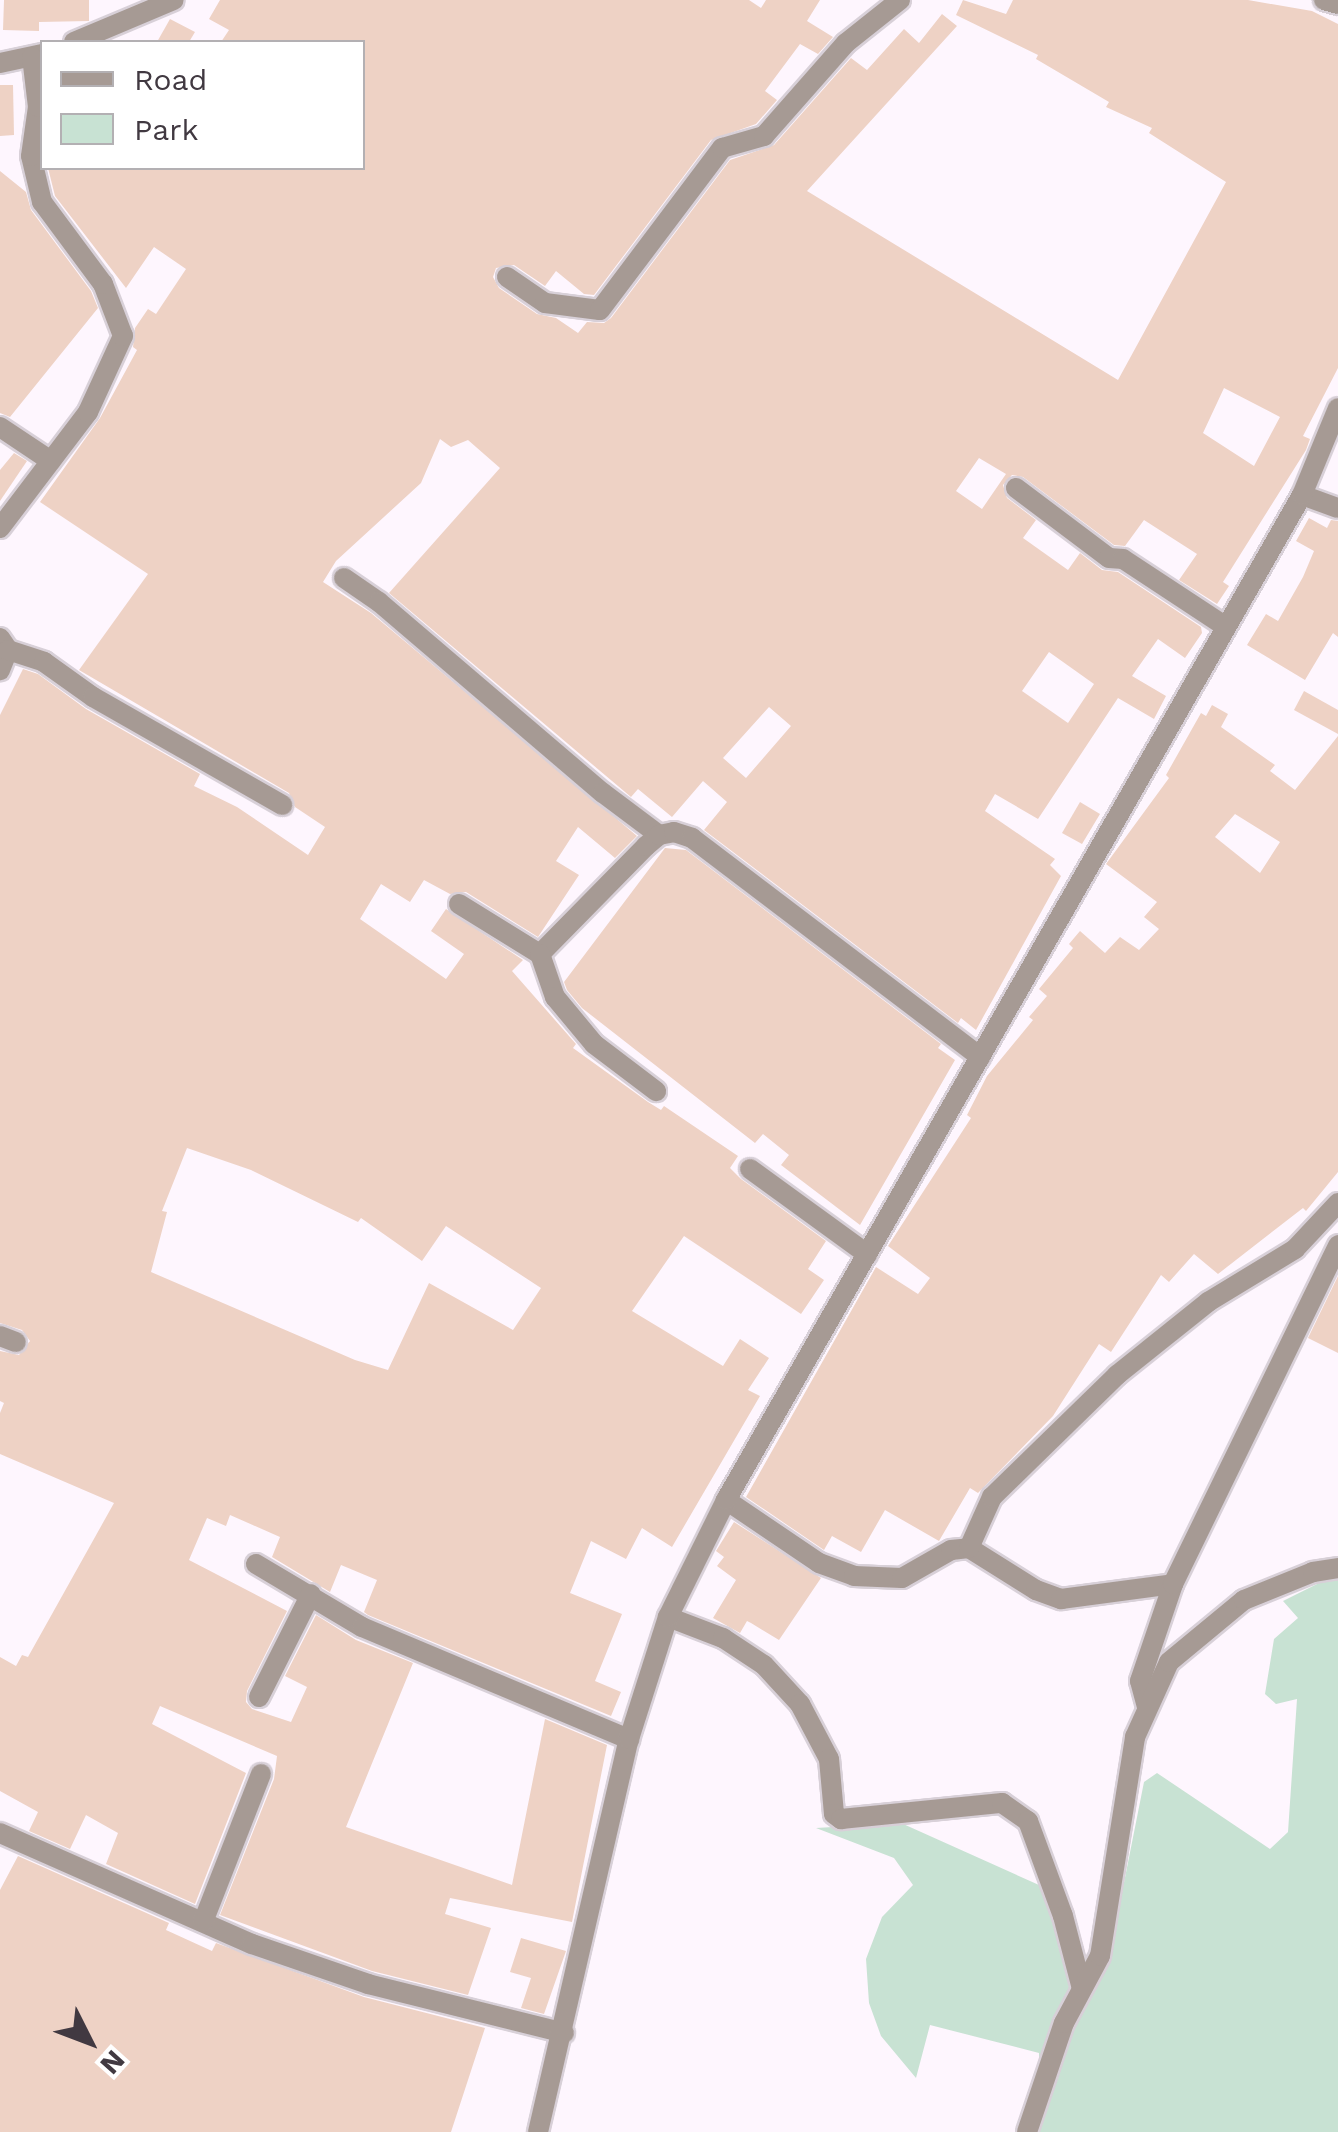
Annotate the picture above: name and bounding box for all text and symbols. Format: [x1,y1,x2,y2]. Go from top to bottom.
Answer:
legend [40,40,365,170]
text: Road [134,62,207,97]
text: Park [134,112,199,147]
north arrow [40,1992,140,2092]
text: N [93,2044,132,2081]

